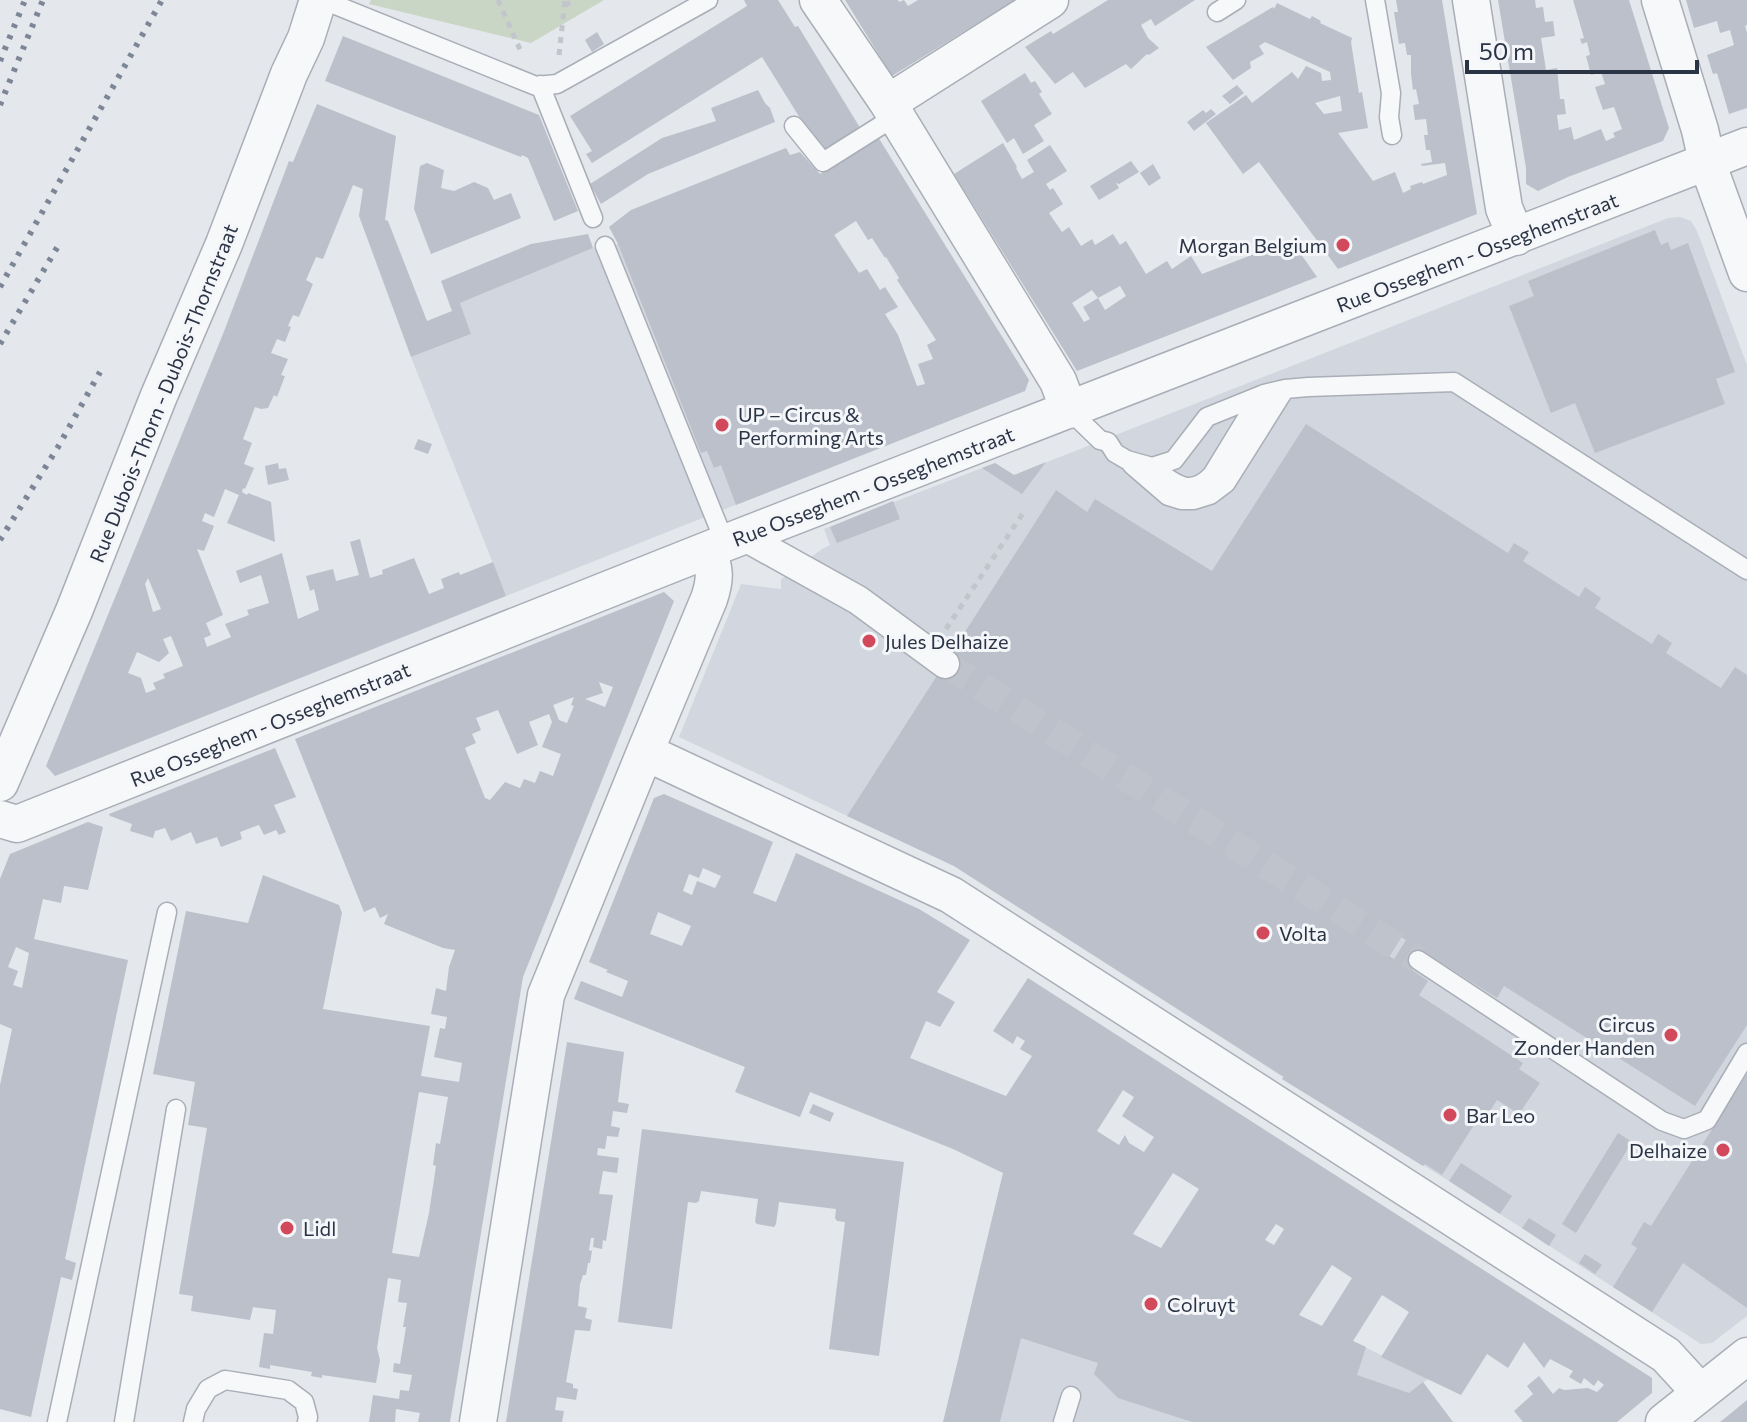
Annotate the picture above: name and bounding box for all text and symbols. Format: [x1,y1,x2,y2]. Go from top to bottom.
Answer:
scale bar [1467,24,1697,74]
text: 50 m [1479,36,1534,65]
street label: Rue Osseghem - Osseghemstraat [1333,187,1621,317]
street label: Rue Dubois-Thorn - Dubois-Thornstraat [84,220,242,566]
place label: Morgan Belgium [1178,233,1327,257]
marker: Morgan Belgium [1334,236,1352,254]
place label: UP – Circus & Performing Arts [738,402,884,449]
marker: UP – Circus & Performing Arts [713,416,731,434]
street label: Rue Osseghem - Osseghemstraat [729,421,1017,551]
place label: Jules Delhaize [885,629,1008,653]
marker: Jules Delhaize [860,632,878,650]
street label: Rue Osseghem - Osseghemstraat [126,657,414,791]
place label: Volta [1279,921,1327,945]
marker: Volta [1254,924,1272,942]
place label: Circus Zonder Handen [1514,1012,1655,1059]
marker: Circus Zonder Handen [1662,1026,1680,1044]
place label: Bar Leo [1466,1103,1535,1127]
marker: Bar Leo [1441,1106,1459,1124]
place label: Delhaize [1629,1138,1707,1162]
marker: Delhaize [1714,1141,1732,1159]
place label: Lidl [303,1216,336,1240]
marker: Lidl [278,1219,296,1237]
place label: Colruyt [1167,1292,1235,1316]
marker: Colruyt [1142,1295,1160,1313]

